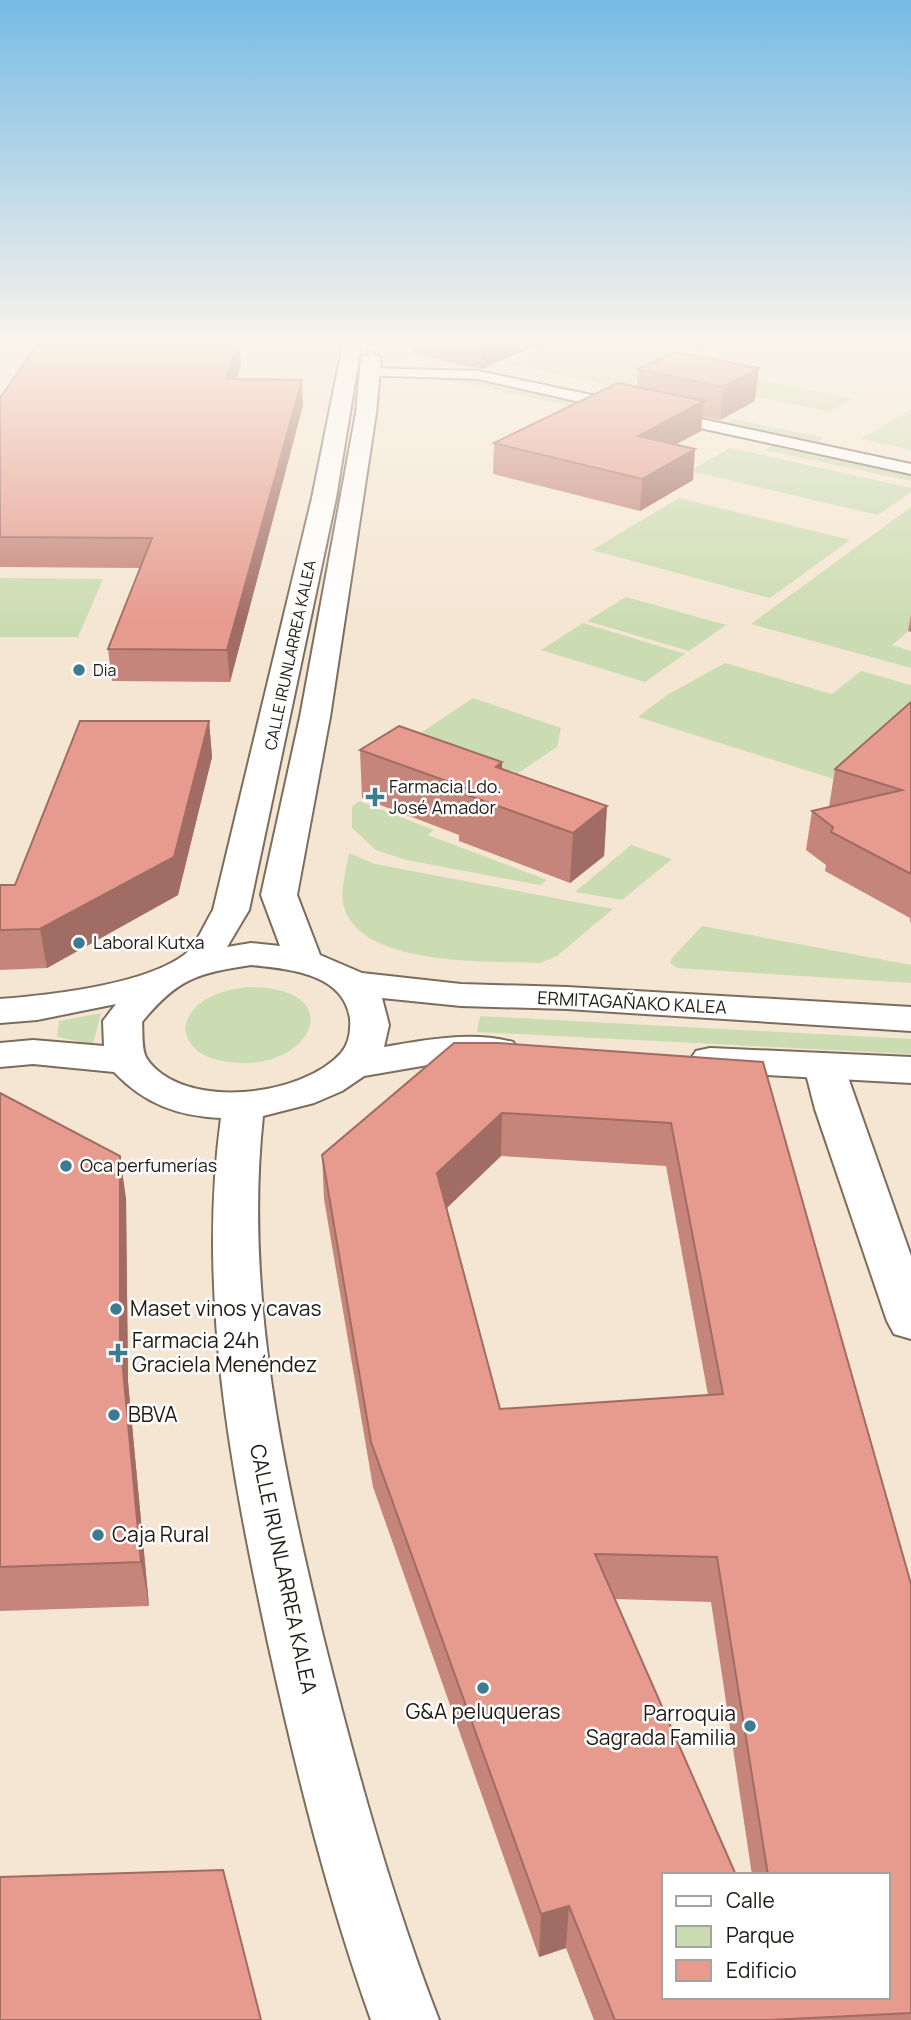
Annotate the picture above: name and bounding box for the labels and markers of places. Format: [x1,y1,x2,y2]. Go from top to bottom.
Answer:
place label: Dia [93,659,116,681]
marker: Dia [71,662,87,678]
place label: Farmacia Ldo. José Amador [389,774,502,819]
marker: Farmacia Ldo. José Amador [367,789,383,805]
place label: Laboral Kutxa [93,930,205,954]
marker: Laboral Kutxa [71,935,87,951]
place label: Oca perfumerías [80,1153,217,1177]
marker: Oca perfumerías [58,1158,74,1174]
place label: Maset vinos y cavas [130,1294,322,1322]
marker: Maset vinos y cavas [108,1301,124,1317]
place label: Farmacia 24h Graciela Menéndez [132,1326,317,1378]
marker: Farmacia 24h Graciela Menéndez [110,1345,126,1361]
place label: BBVA [128,1400,178,1428]
marker: BBVA [106,1407,122,1423]
place label: Caja Rural [112,1520,209,1548]
marker: Caja Rural [90,1527,106,1543]
marker: G&A peluqueras [475,1680,491,1696]
place label: G&A peluqueras [405,1697,561,1725]
place label: Parroquia Sagrada Familia [586,1699,736,1751]
marker: Parroquia Sagrada Familia [742,1718,758,1734]

